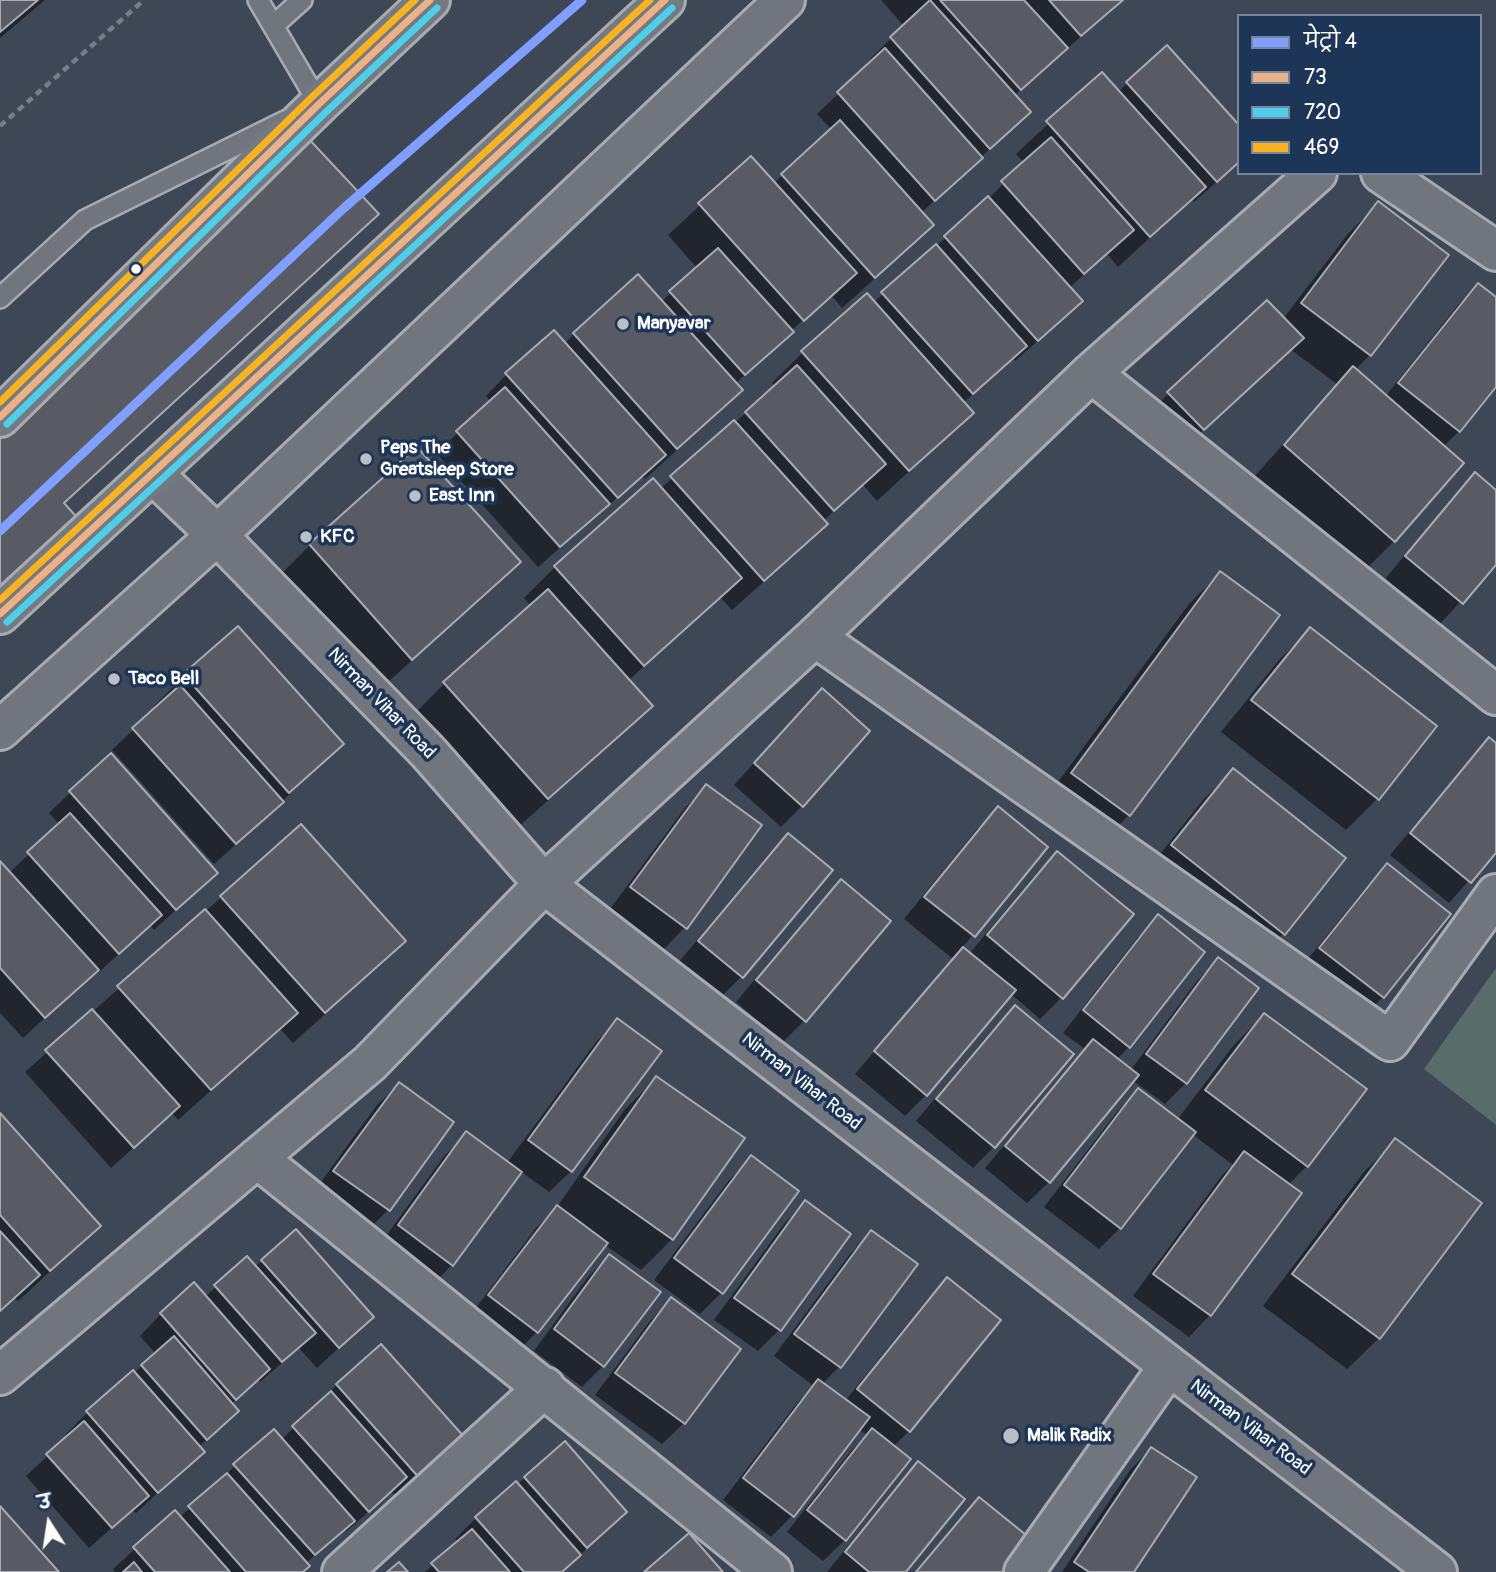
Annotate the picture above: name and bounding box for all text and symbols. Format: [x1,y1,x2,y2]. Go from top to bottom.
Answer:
legend [1237,14,1482,175]
text: मेट्रो 4 [1304,28,1357,55]
text: 73 [1304,64,1327,91]
text: 720 [1304,99,1341,126]
text: 469 [1304,134,1339,161]
unlabelled marker [129,262,143,276]
place label: Manyavar [637,313,710,335]
marker: Manyavar [615,316,631,332]
place label: Peps The Greatsleep Store [380,437,514,481]
marker: Peps The Greatsleep Store [358,451,374,467]
place label: East Inn [429,485,495,507]
marker: East Inn [407,488,423,504]
place label: KFC [320,526,355,548]
marker: KFC [298,529,314,545]
street label: Nirman Vihar Road [322,644,440,764]
place label: Taco Bell [128,668,199,690]
marker: Taco Bell [106,671,122,687]
street label: Nirman Vihar Road [737,1028,865,1136]
street label: Nirman Vihar Road [1185,1375,1315,1481]
place label: Malik Radix [1027,1425,1111,1447]
marker: Malik Radix [1001,1426,1021,1446]
north arrow [14,1488,84,1558]
text: उ [36,1489,53,1516]

